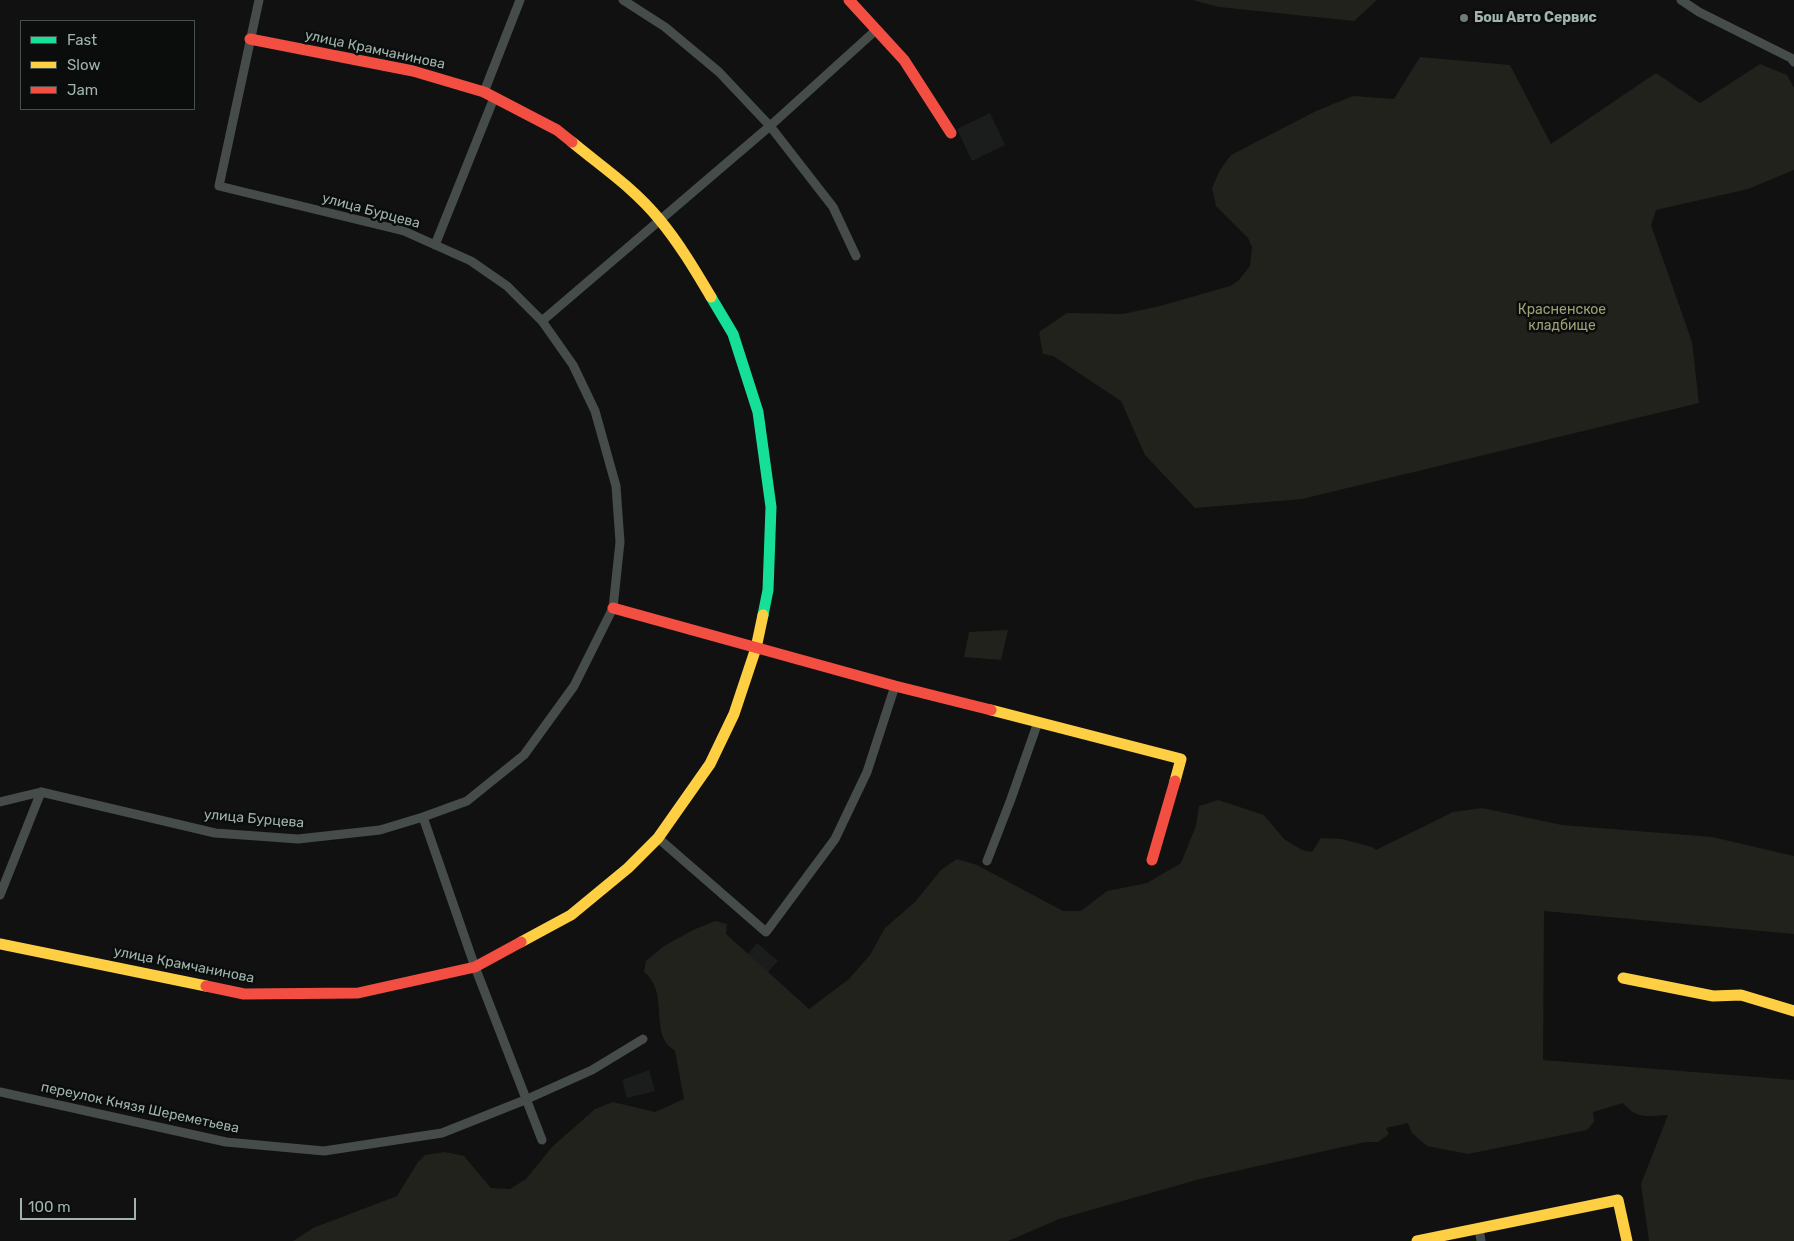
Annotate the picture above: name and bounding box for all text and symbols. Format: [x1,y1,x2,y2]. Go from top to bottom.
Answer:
place label: Бош Авто Сервис [1474,10,1597,26]
marker: Бош Авто Сервис [1458,12,1470,24]
legend [20,20,195,110]
street label: улица Крамчанинова [303,27,447,73]
text: Fast [67,31,97,49]
text: Slow [67,56,100,74]
text: Jam [67,81,98,99]
street label: улица Бурцева [320,190,422,232]
park label: Красненское кладбище [1518,302,1606,334]
street label: улица Бурцева [203,806,305,832]
street label: улица Крамчанинова [112,943,256,987]
street label: переулок Князя Шереметьева [39,1079,241,1137]
scale bar [22,1188,139,1220]
text: 100 m [28,1198,70,1216]

